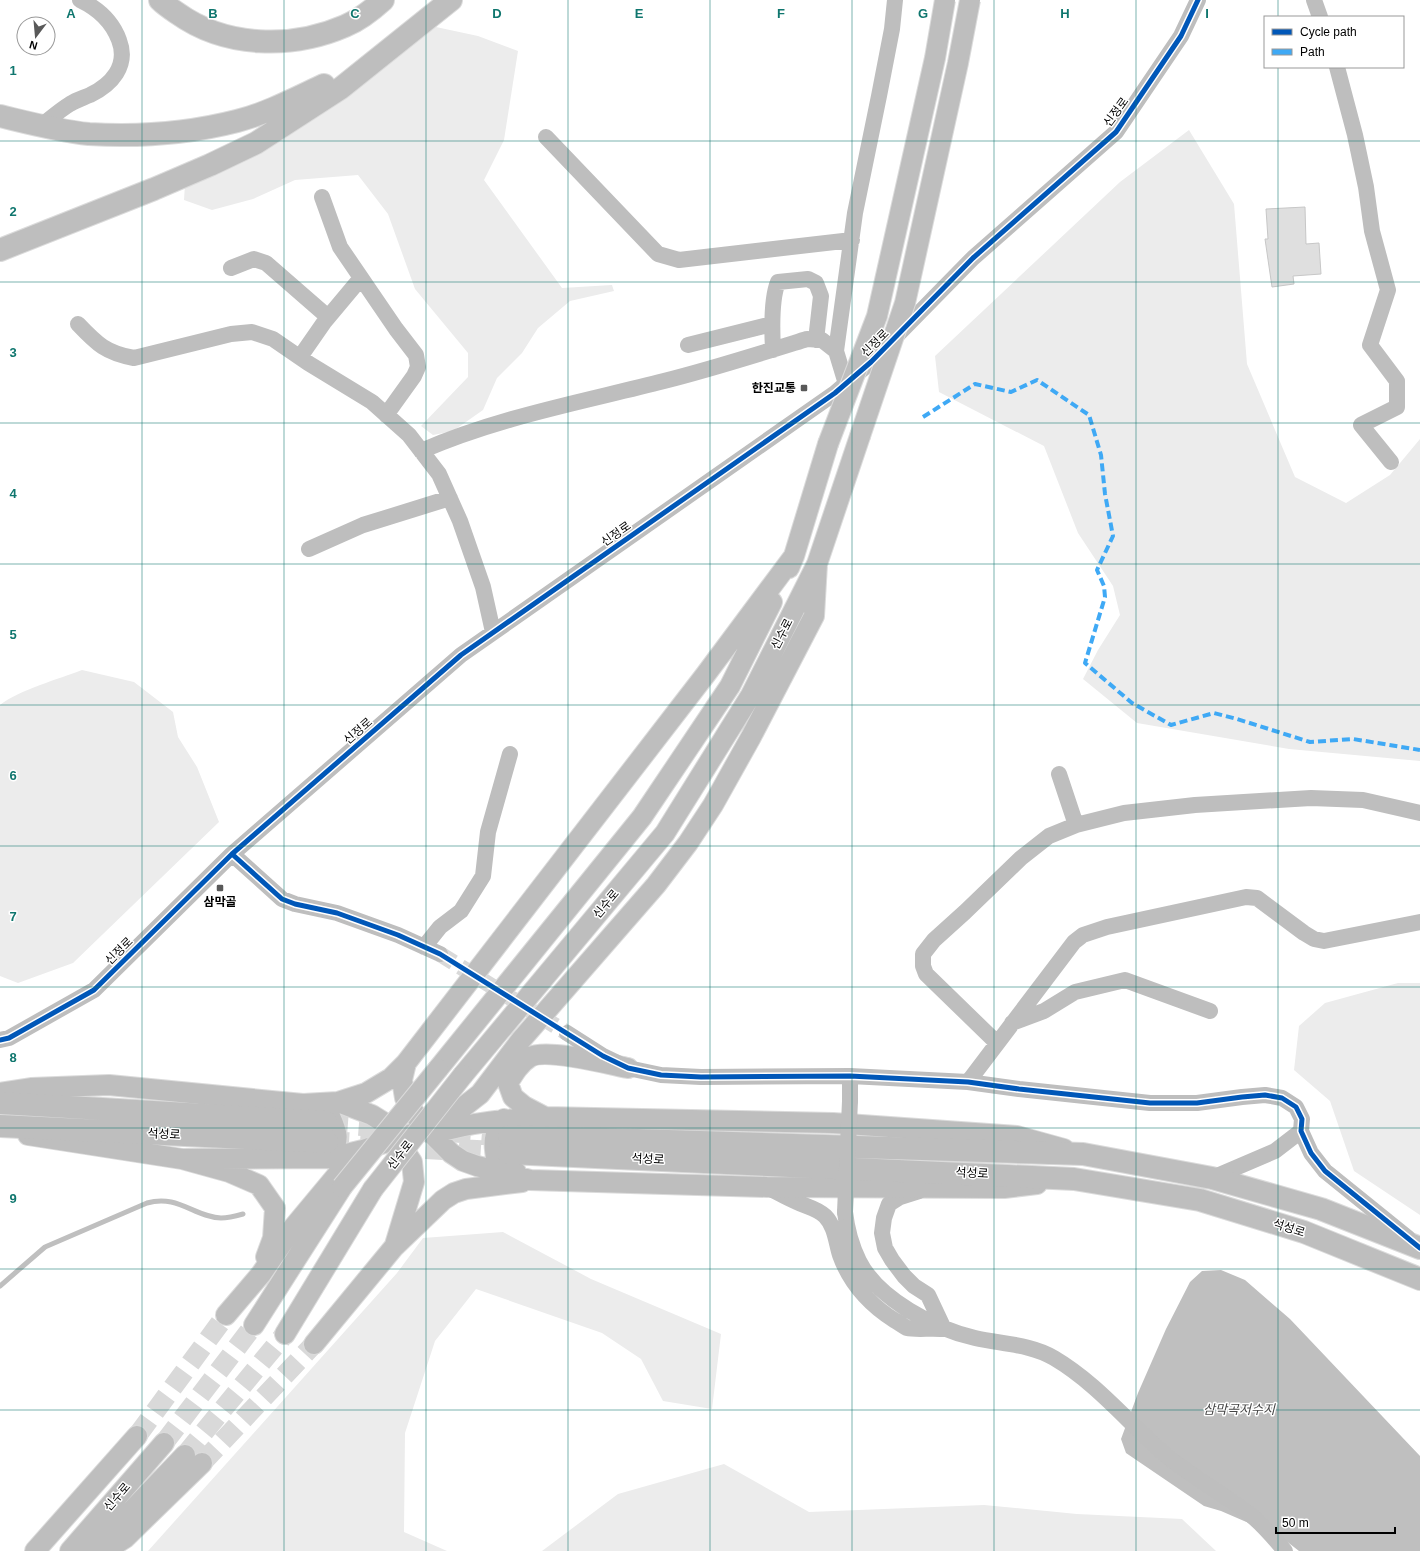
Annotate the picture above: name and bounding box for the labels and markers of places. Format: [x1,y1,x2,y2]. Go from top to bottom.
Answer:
place label: 한진교통 [752,381,796,395]
marker: 한진교통 [799,383,809,393]
marker: 삼막골 [215,883,225,893]
place label: 삼막골 [203,895,237,909]

